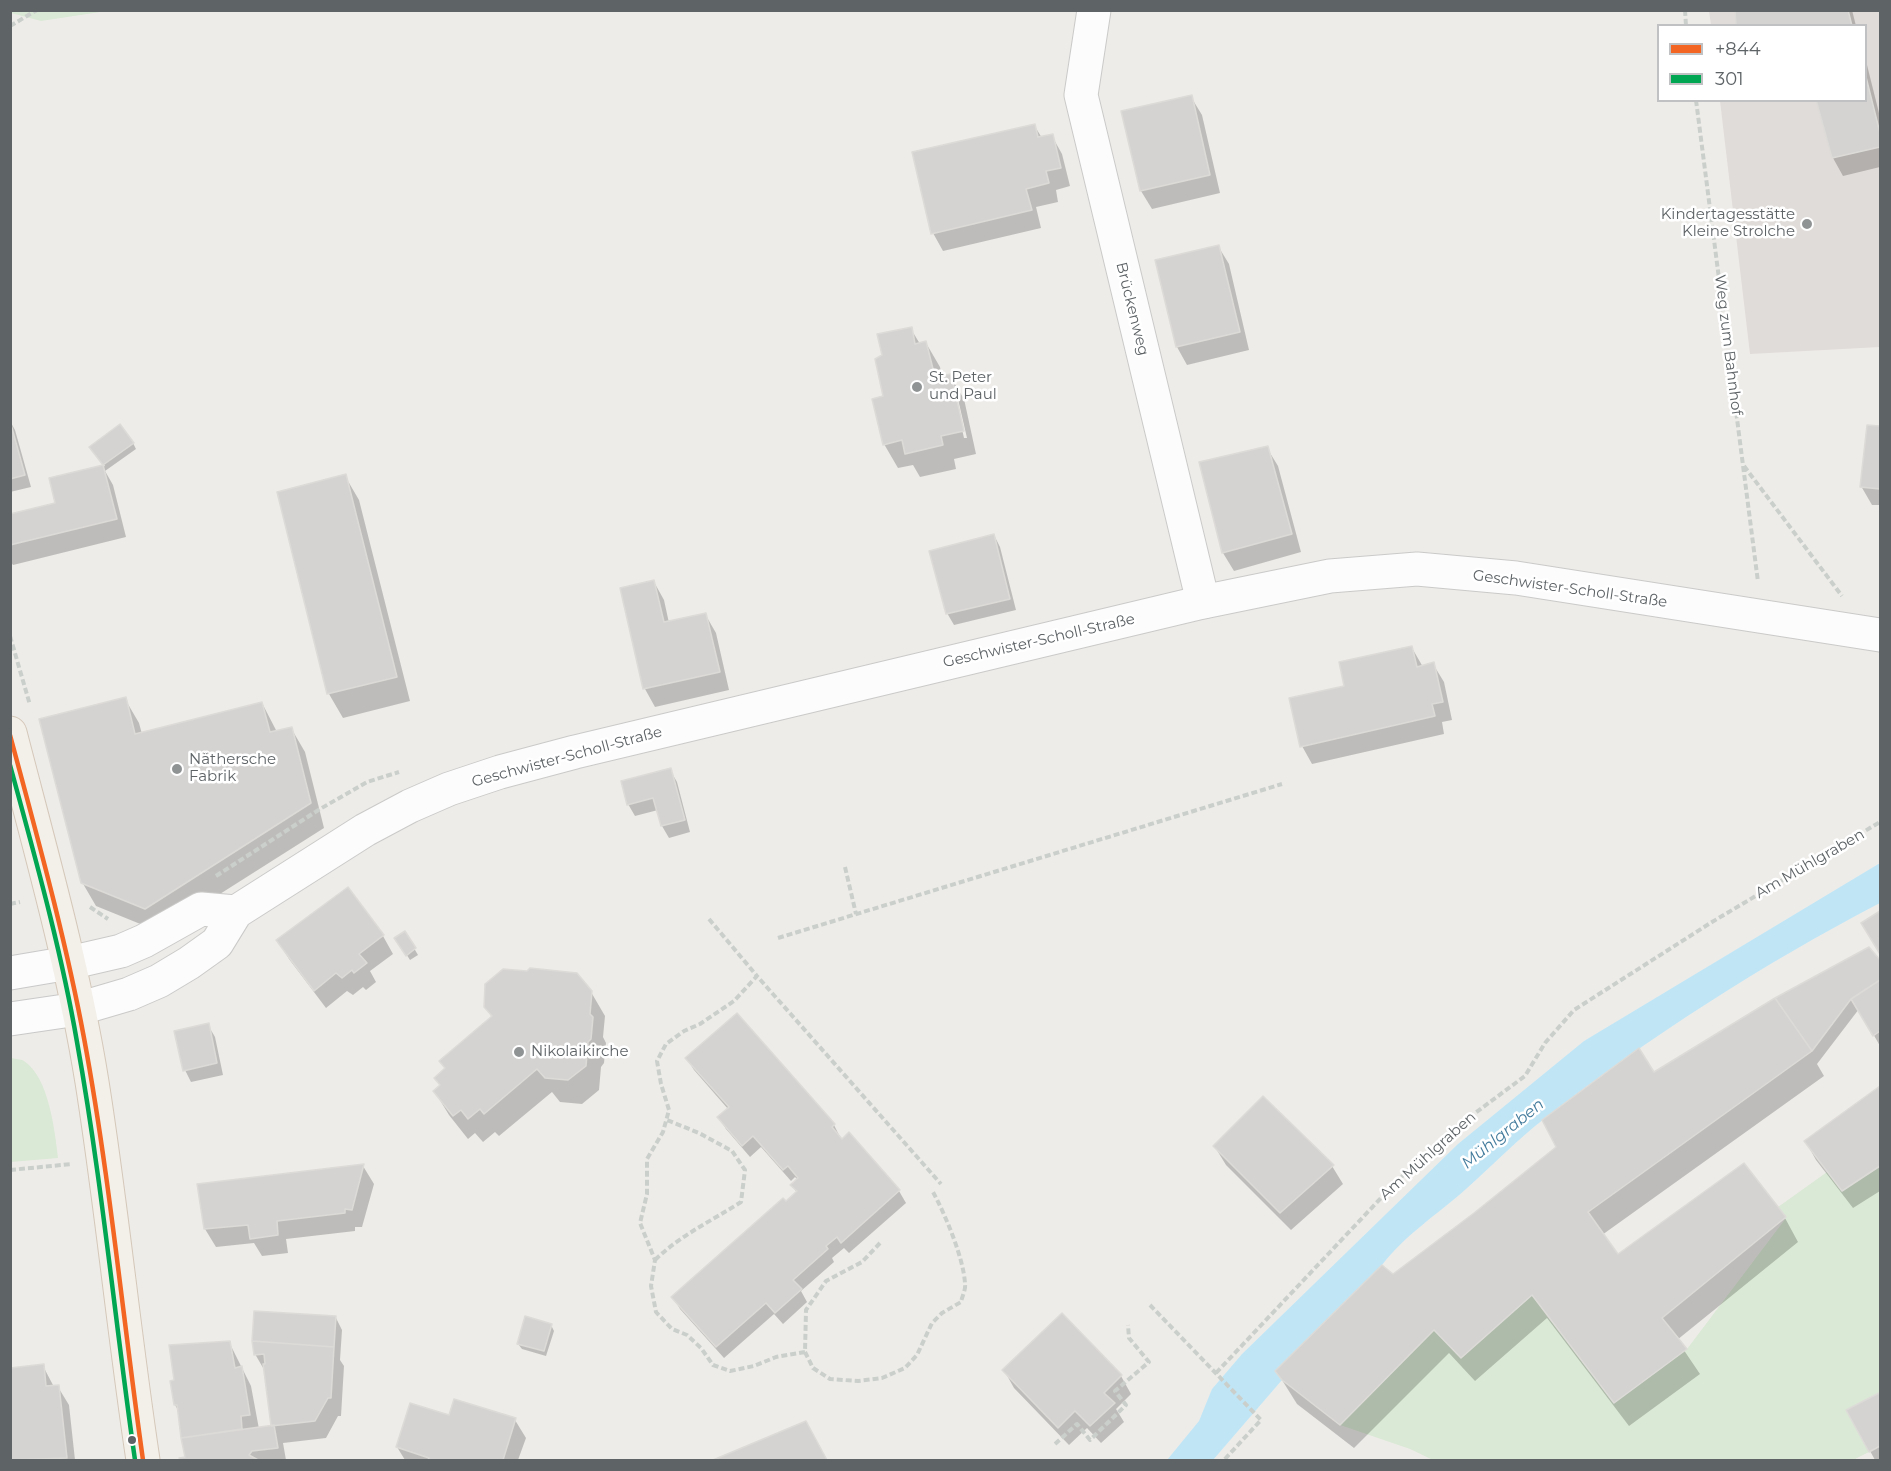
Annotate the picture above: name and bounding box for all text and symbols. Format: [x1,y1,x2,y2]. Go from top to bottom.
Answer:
legend [1657,24,1867,102]
text: +844 [1715,38,1761,60]
text: 301 [1715,68,1744,90]
place label: Kindertagesstätte Kleine Strolche [1661,206,1795,241]
marker: Kindertagesstätte Kleine Strolche [1800,217,1814,231]
street label: Brückenweg [1112,260,1152,358]
street label: Weg zum Bahnhof [1710,274,1746,416]
place label: St. Peter und Paul [929,369,997,404]
marker: St. Peter und Paul [910,380,924,394]
street label: Geschwister-Scholl-Straße [1472,566,1668,612]
street label: Geschwister-Scholl-Straße [941,610,1137,672]
street label: Geschwister-Scholl-Straße [470,723,664,791]
place label: Näthersche Fabrik [189,751,276,786]
marker: Näthersche Fabrik [170,762,184,776]
street label: Am Mühlgraben [1752,825,1868,903]
place label: Nikolaikirche [531,1043,629,1061]
marker: Nikolaikirche [512,1045,526,1059]
water label: Mühlgraben [1458,1095,1548,1173]
street label: Am Mühlgraben [1376,1108,1480,1204]
unlabelled marker [126,1434,138,1446]

